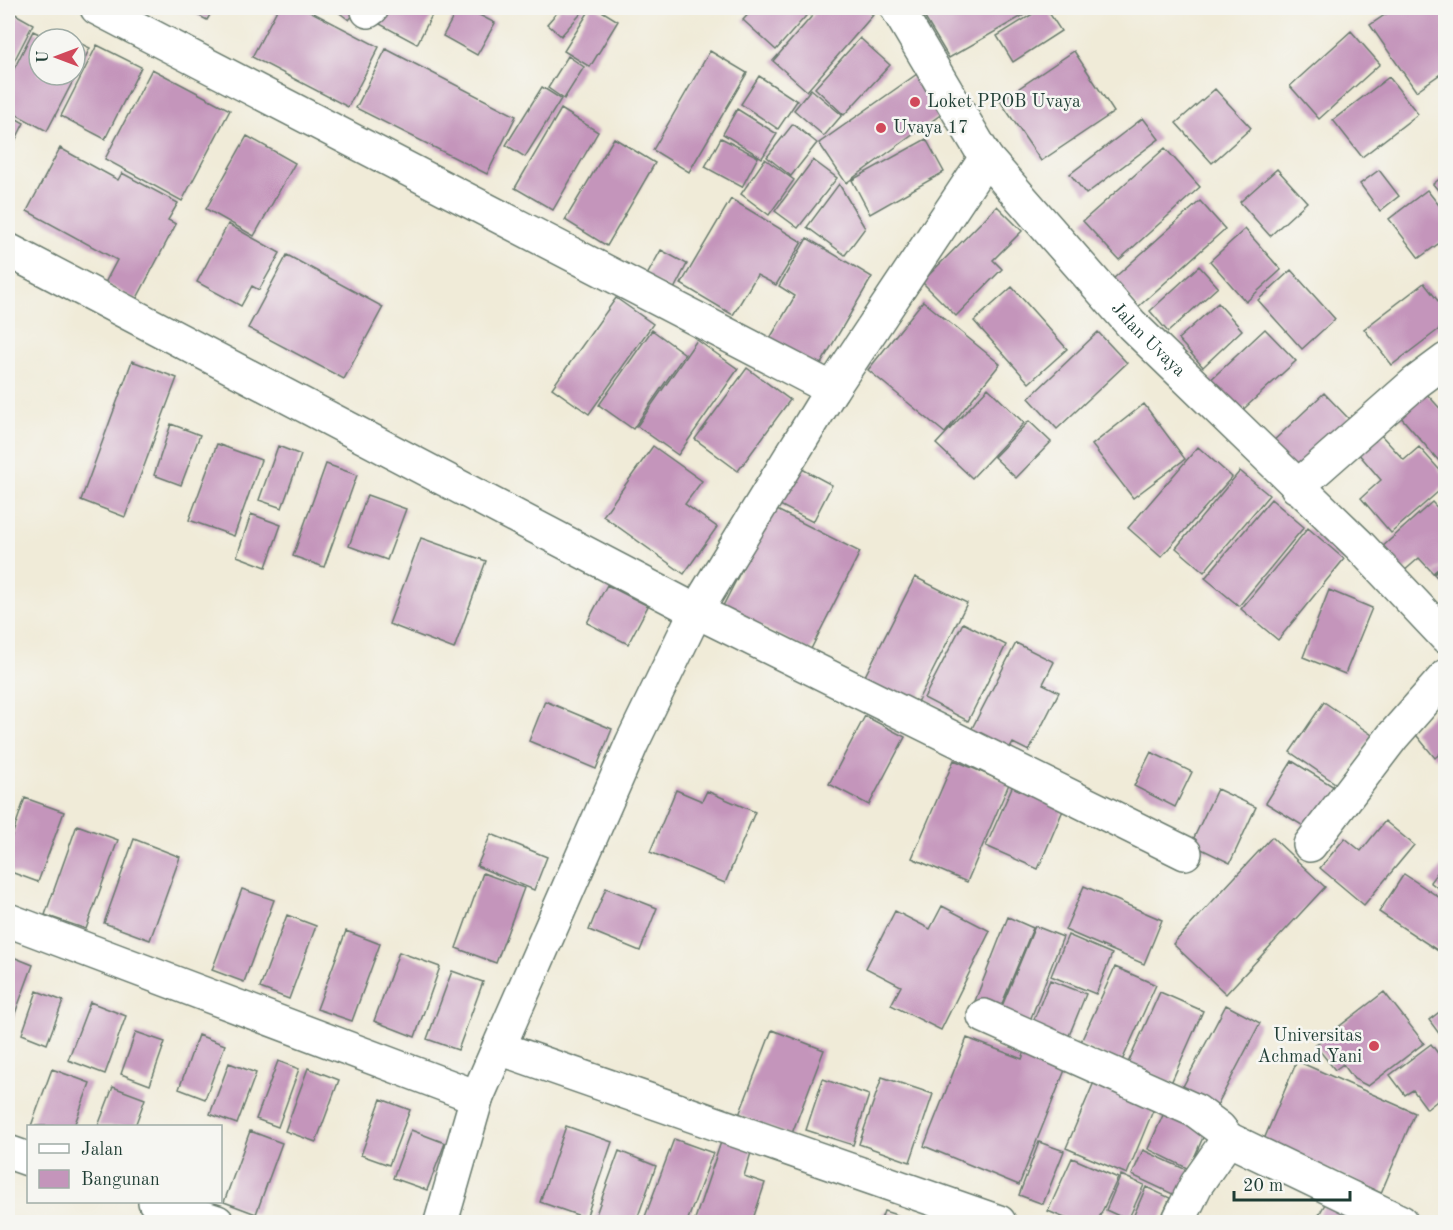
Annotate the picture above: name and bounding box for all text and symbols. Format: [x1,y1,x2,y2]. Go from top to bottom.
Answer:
north arrow [27,27,87,87]
text: U [36,50,52,63]
place label: Loket PPOB Uvaya [927,93,1081,111]
marker: Loket PPOB Uvaya [908,95,922,109]
place label: Uvaya 17 [893,119,968,137]
marker: Uvaya 17 [874,121,888,135]
street label: Jalan Uvaya [1108,299,1189,380]
place label: Universitas Achmad Yani [1258,1027,1362,1066]
marker: Universitas Achmad Yani [1367,1039,1381,1053]
legend [27,1125,222,1203]
text: Jalan [81,1141,123,1159]
scale bar [1234,1164,1350,1202]
text: Bangunan [81,1171,160,1189]
text: 20 m [1243,1177,1283,1195]

